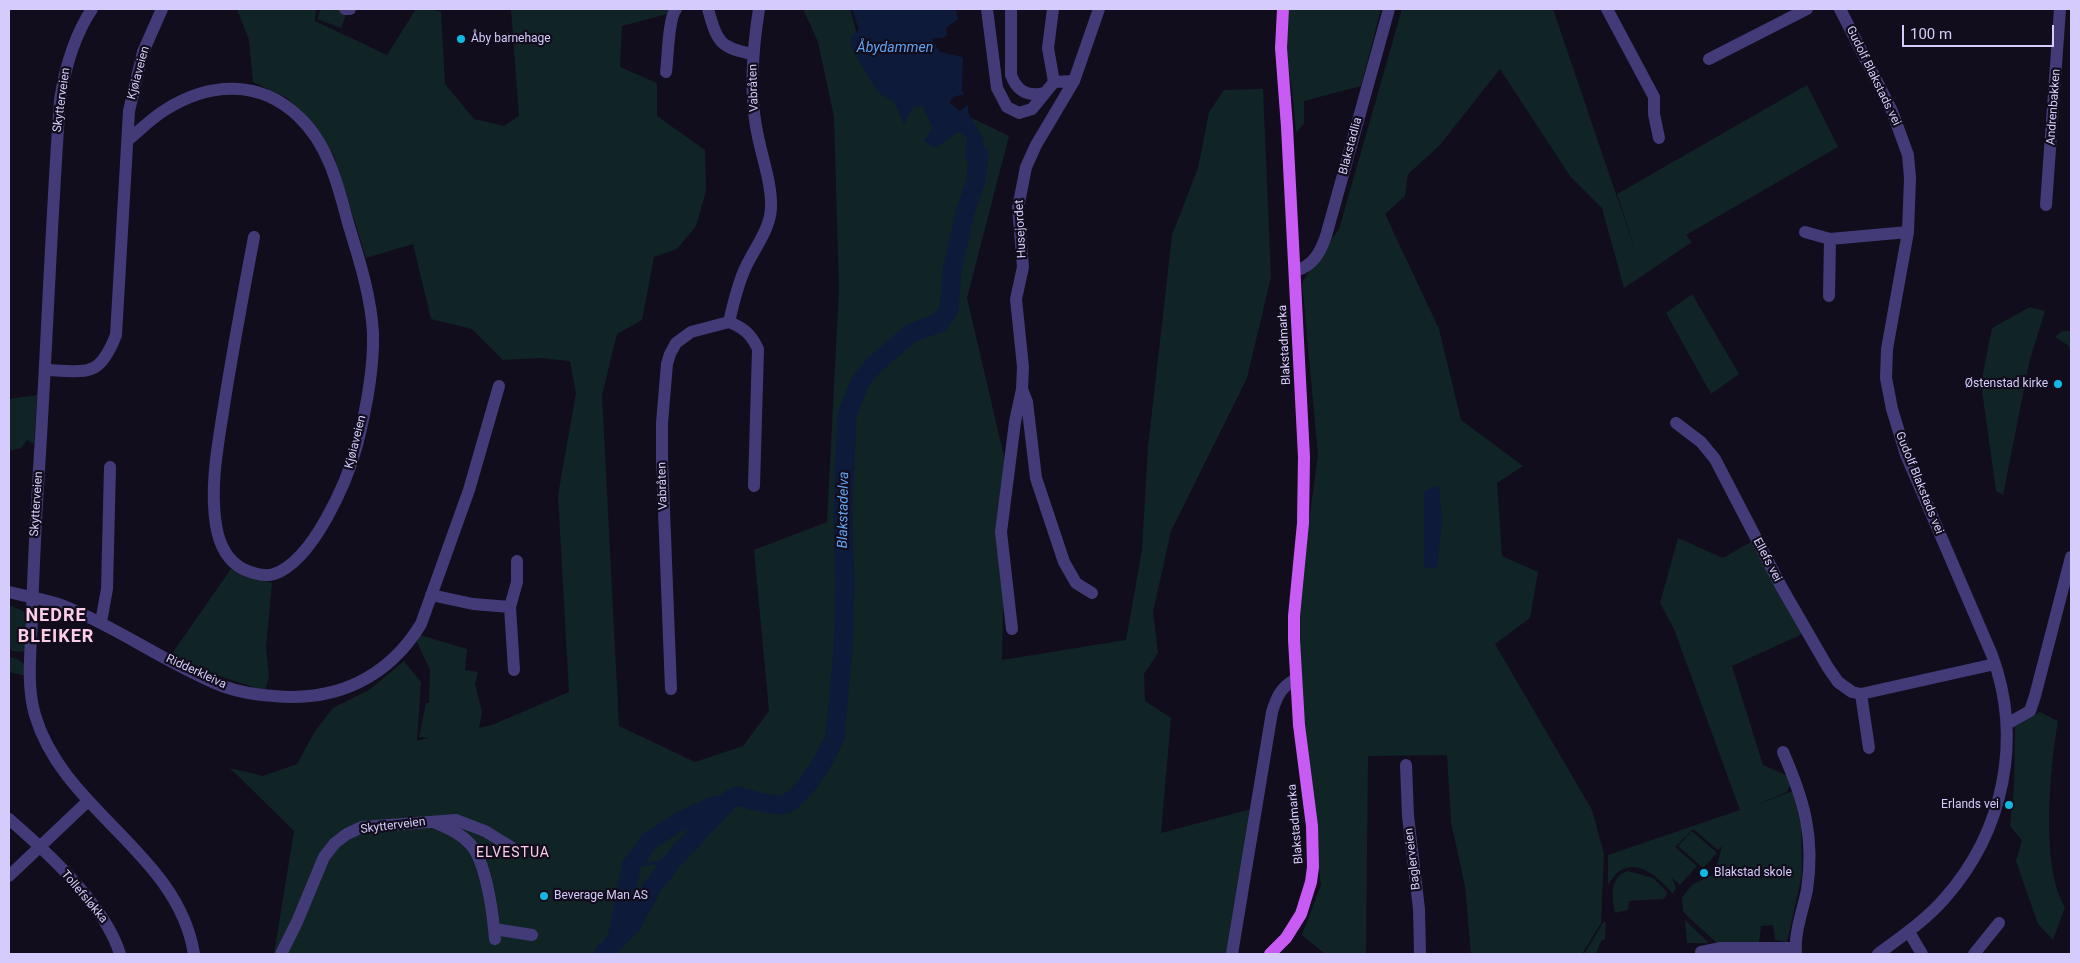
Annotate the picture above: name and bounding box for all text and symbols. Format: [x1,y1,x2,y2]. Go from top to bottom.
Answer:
scale bar [1905,15,2058,47]
street label: Gudolf Blakstads vei [1843,24,1903,128]
text: 100 m [1910,25,1952,43]
place label: Åby barnehage [471,32,551,46]
marker: Åby barnehage [455,33,467,45]
water label: Åbydammen [857,40,933,56]
street label: Kjøiaveien [125,45,153,101]
street label: Vabråten [746,64,762,112]
street label: Skytterveien [50,67,74,133]
street label: Andrenbakken [2044,68,2064,146]
street label: Blakstadlia [1336,116,1366,176]
street label: Husejordet [1012,199,1030,259]
street label: Blakstadmarka [1276,305,1294,385]
place label: Østenstad kirke [1965,377,2048,391]
marker: Østenstad kirke [2052,378,2064,390]
street label: Kjøiaveien [342,414,370,470]
street label: Gudolf Blakstads vei [1892,430,1946,536]
street label: Vabråten [655,462,671,510]
street label: Skytterveien [28,471,46,537]
water label: Blakstadelva [835,471,853,549]
street label: Ellefs vei [1750,536,1784,584]
district label: NEDRE BLEIKER [17,605,95,648]
street label: Ridderkleiva [164,652,228,692]
street label: Blakstadmarka [1285,783,1307,865]
place label: Erlands vei [1941,798,1999,812]
marker: Erlands vei [2003,799,2015,811]
street label: Skytterveien [360,815,426,837]
street label: Baglerveien [1402,827,1424,891]
district label: ELVESTUA [475,845,551,861]
place label: Blakstad skole [1714,866,1792,880]
marker: Blakstad skole [1698,867,1710,879]
street label: Tollefsløkka [58,868,110,926]
place label: Beverage Man AS [554,889,648,903]
marker: Beverage Man AS [538,890,550,902]

